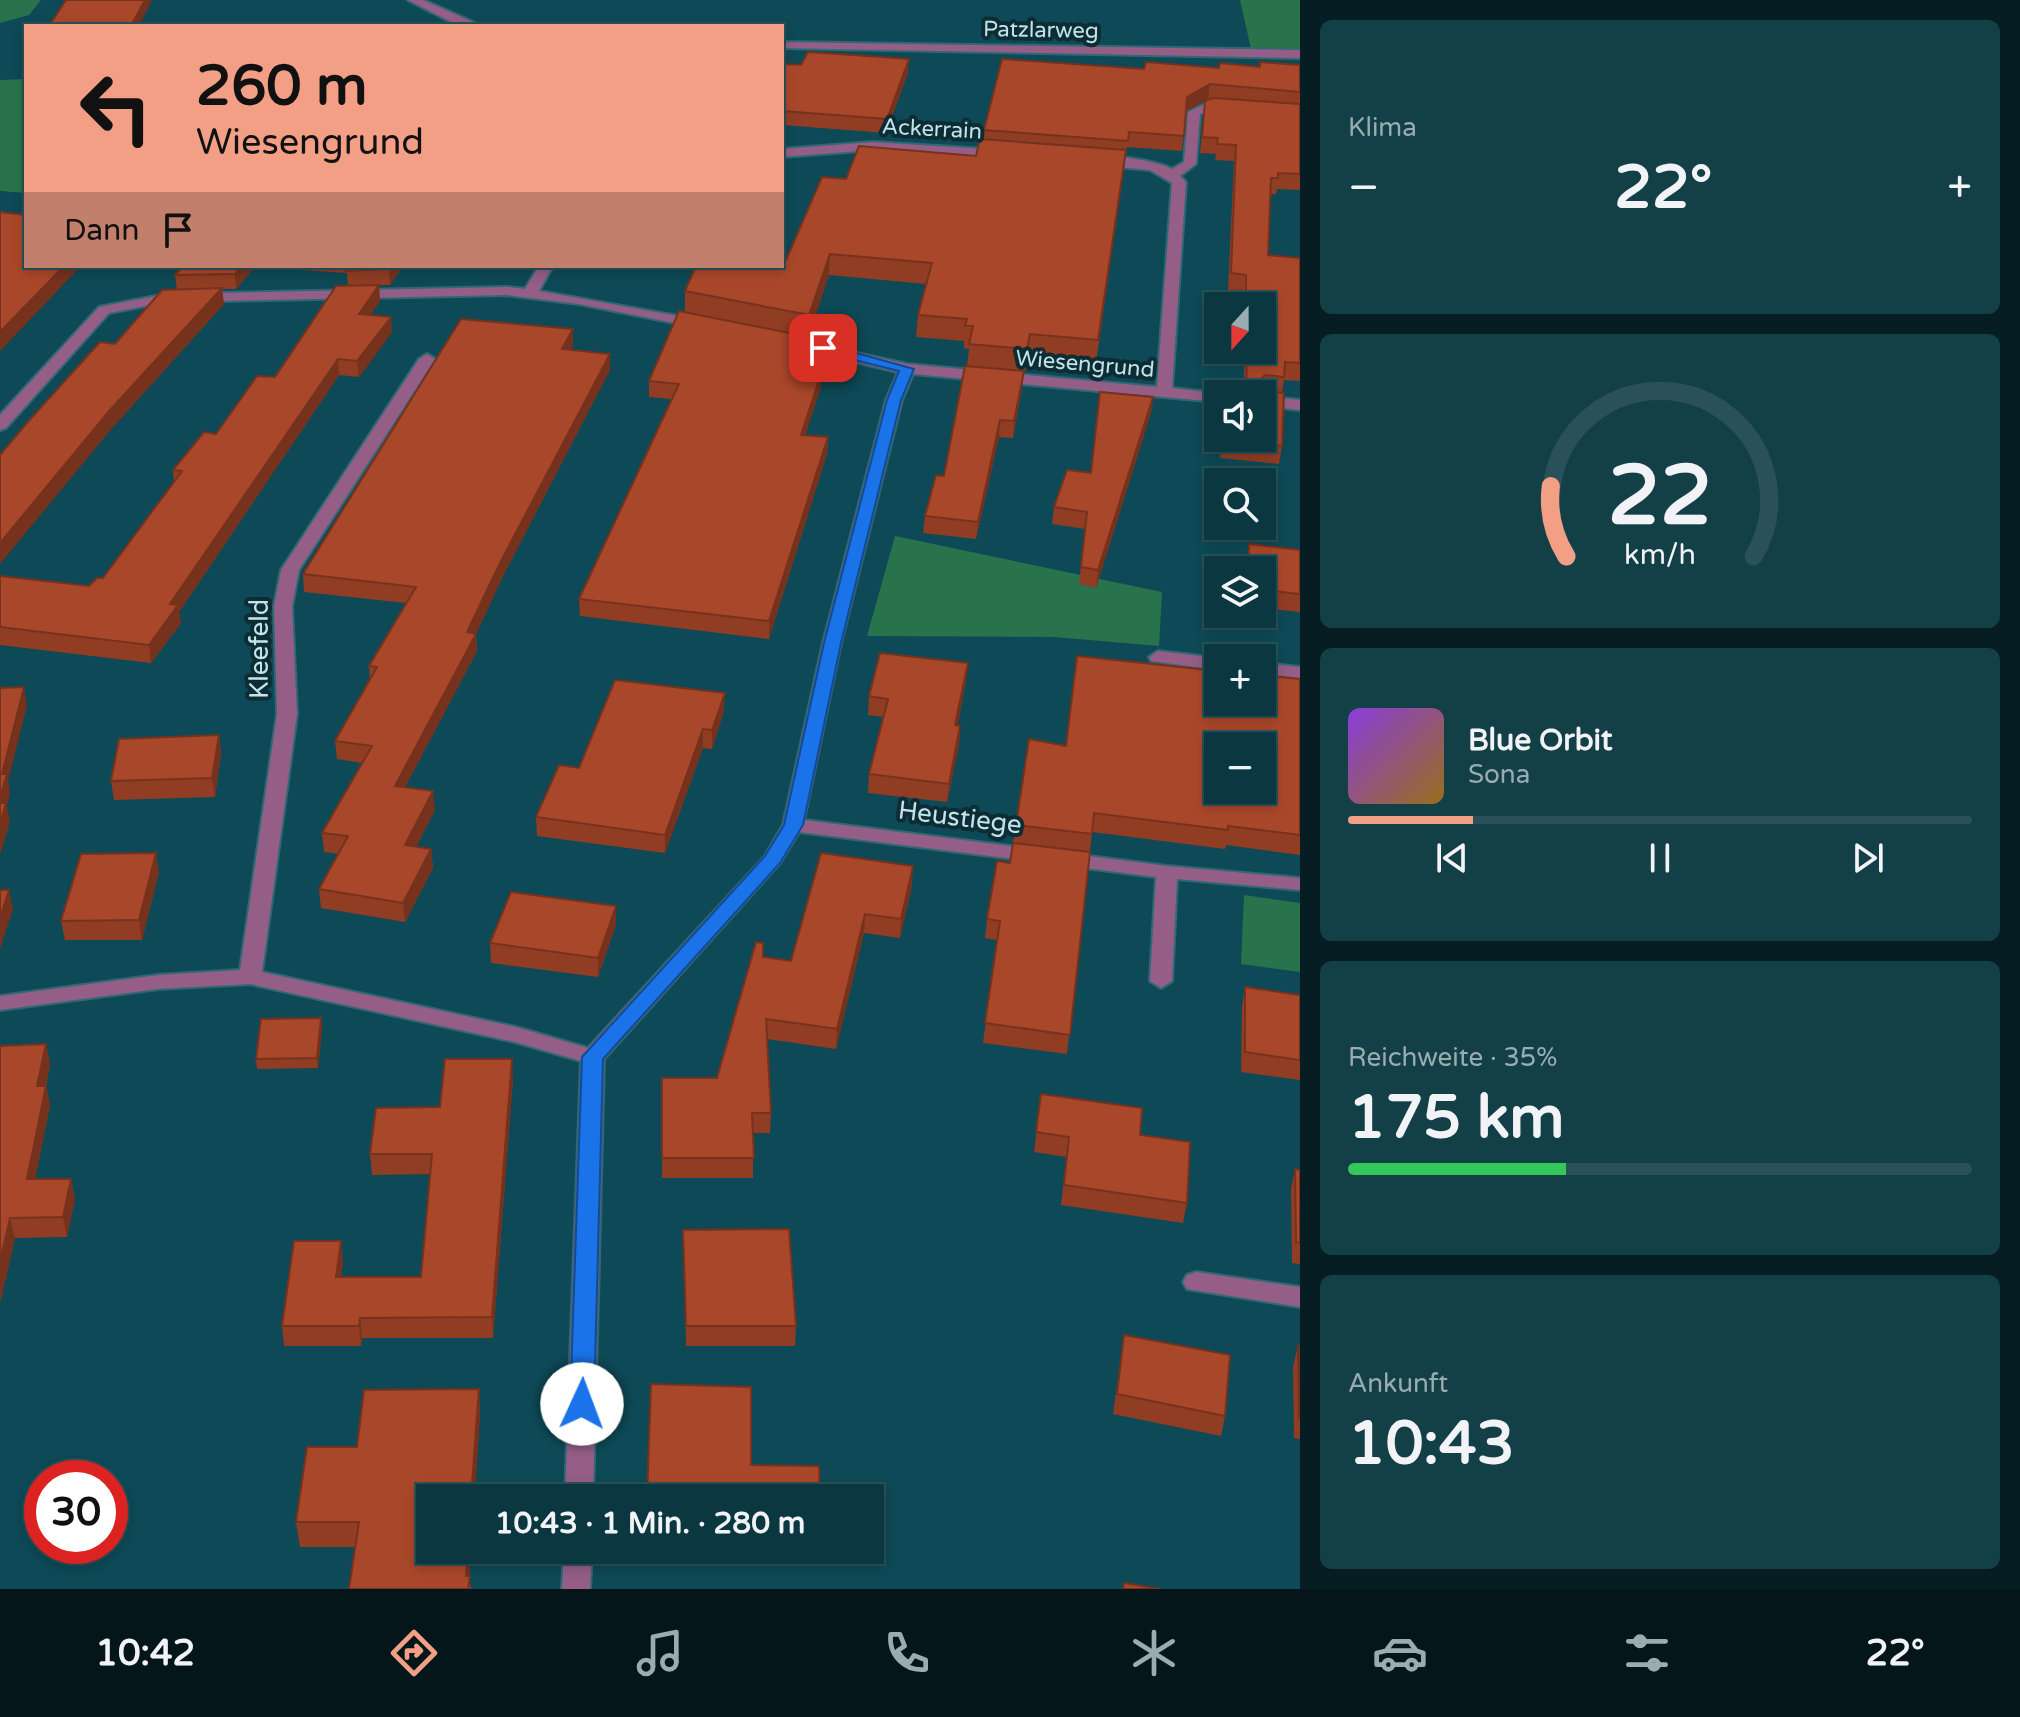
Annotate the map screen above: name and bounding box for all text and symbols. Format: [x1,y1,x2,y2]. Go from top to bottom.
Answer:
street label: Patzlarweg [983,16,1099,44]
text: 260 m [196,53,367,120]
icon: left [64,56,168,160]
text: Klima [1348,112,1417,143]
street label: Ackerrain [881,113,983,145]
text: Wiesengrund [196,121,424,164]
text: 22° [1614,152,1712,224]
text: − [1348,162,1379,215]
text: + [1947,162,1972,215]
icon: arrive [156,208,200,252]
text: Dann [64,212,140,249]
north arrow [1204,292,1276,364]
map controls [1204,292,1276,804]
pin [789,314,857,382]
icon: arrive [801,326,845,370]
street label: Wiesengrund [1014,345,1155,383]
button: sound [1204,380,1276,452]
text: 22 [1608,446,1712,546]
button: search [1204,468,1276,540]
text: km/h [1624,538,1696,572]
button: layers [1204,556,1276,628]
street label: Kleefeld [244,599,275,699]
button: + [1204,644,1276,716]
text: Blue Orbit [1468,722,1613,759]
button: − [1204,732,1276,804]
text: Sona [1468,759,1530,790]
street label: Heustiege [896,795,1024,840]
icon: previous [1430,836,1474,880]
icon: pause [1638,836,1682,880]
icon: next [1846,836,1890,880]
text: Reichweite · 35% [1348,1042,1557,1073]
text: 175 km [1348,1082,1564,1154]
position arrow [540,1362,624,1446]
text: Ankunft [1348,1368,1448,1399]
text: 10:43 [1348,1408,1514,1480]
speed limit sign: 30 [24,1460,128,1564]
text: 10:43 · 1 Min. · 280 m [495,1505,805,1542]
icon: directions [386,1625,442,1681]
icon: music [632,1625,688,1681]
icon: phone [879,1625,935,1681]
icon: climate [1126,1625,1182,1681]
icon: car [1372,1625,1428,1681]
icon: filters [1619,1625,1675,1681]
text: 10:42 [95,1632,195,1675]
text: 22° [1866,1632,1925,1675]

